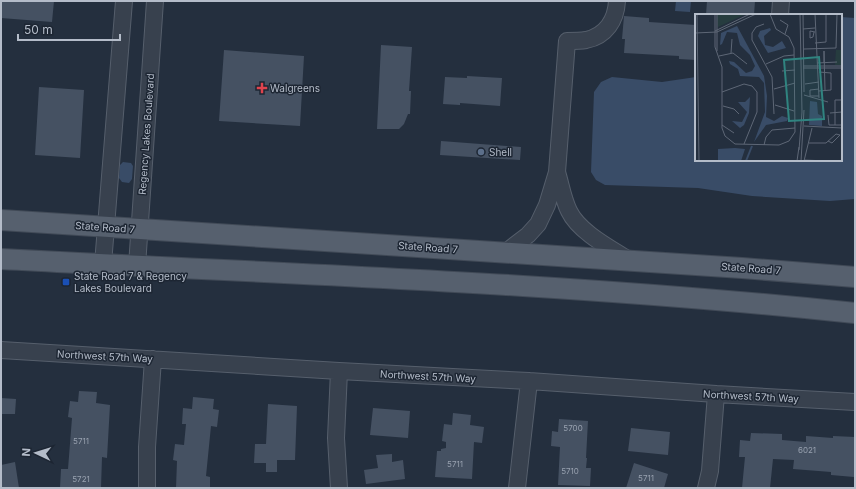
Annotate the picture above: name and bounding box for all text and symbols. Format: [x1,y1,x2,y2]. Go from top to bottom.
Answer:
inset map [695,14,842,161]
scale bar [18,16,120,42]
text: 50 m [24,22,53,37]
street label: Regency Lakes Boulevard [136,73,156,195]
place label: Walgreens [270,82,320,94]
marker: Walgreens [257,83,267,93]
place label: Shell [489,146,512,158]
marker: Shell [476,147,486,157]
street label: State Road 7 [75,219,136,235]
street label: State Road 7 [398,239,459,255]
street label: State Road 7 [721,260,782,276]
place label: State Road 7 & Regency Lakes Boulevard [74,270,187,294]
marker: State Road 7 & Regency Lakes Boulevard [61,277,71,287]
street label: Northwest 57th Way [57,347,154,365]
street label: Northwest 57th Way [380,367,477,385]
street label: Northwest 57th Way [703,387,800,405]
house number: 5700 [563,423,583,433]
north arrow [16,433,56,473]
house number: 5711 [73,436,89,446]
house number: 6021 [798,445,816,455]
text: N [19,448,33,457]
house number: 5711 [447,459,463,469]
house number: 5710 [561,466,579,476]
house number: 5711 [638,473,654,483]
house number: 5721 [72,474,90,484]

